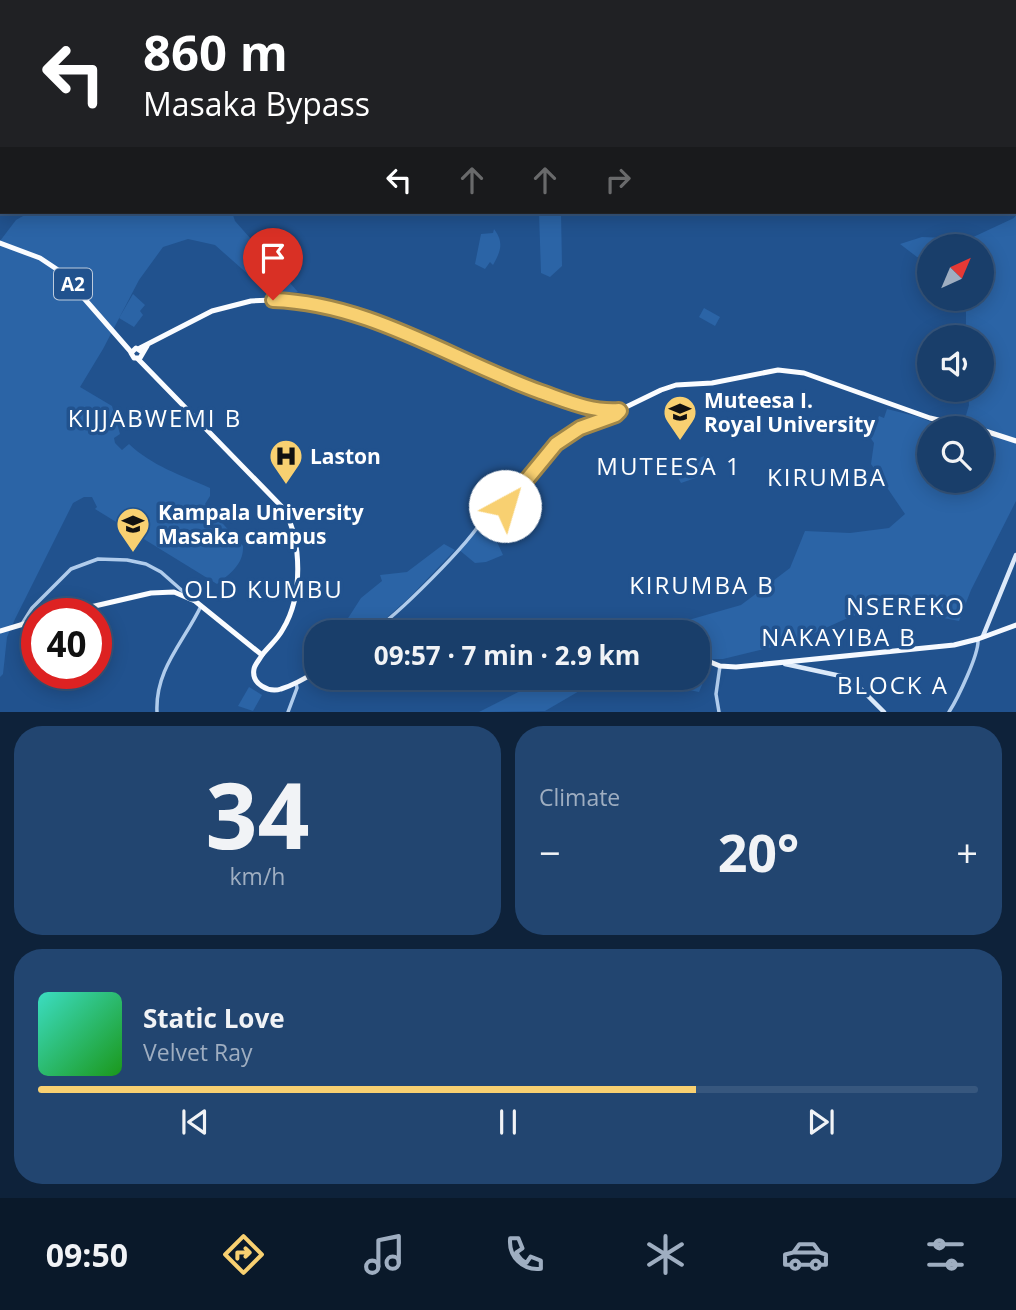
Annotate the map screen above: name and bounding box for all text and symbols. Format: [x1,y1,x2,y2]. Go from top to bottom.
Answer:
text: 860 m [143,19,288,85]
icon: left [28,28,119,119]
text: Masaka Bypass [143,82,370,125]
icon: left [380,161,418,199]
icon: ahead [453,161,491,199]
icon: ahead [526,161,564,199]
icon: right [599,161,637,199]
pin [243,228,303,300]
north arrow [917,234,994,312]
map controls [917,234,994,493]
icon: arrive [254,239,292,277]
road number: A2 [54,268,92,300]
button: sound [917,325,994,402]
place label: Muteesa I. Royal University [704,386,875,438]
school or university icon: Muteesa I. Royal University [661,393,699,442]
district label: KIJJABWEMI B [68,401,242,434]
button: search [917,416,994,493]
hospital icon: Laston [267,437,305,486]
place label: Laston [310,442,381,470]
district label: MUTEESA 1 [596,449,742,482]
district label: KIRUMBA [767,460,887,493]
position arrow [468,469,542,543]
place label: Kampala University Masaka campus [158,498,364,550]
school or university icon: Kampala University Masaka campus [114,505,152,554]
district label: KIRUMBA B [629,568,775,601]
district label: OLD KUMBU [184,572,344,605]
district label: NSEREKO [846,589,966,622]
speed limit sign: 40 [21,598,112,689]
district label: NAKAYIBA B [761,620,917,653]
text: 09:57 · 7 min · 2.9 km [374,637,640,673]
district label: BLOCK A [837,668,949,701]
text: 34 [205,752,310,876]
text: Climate [539,781,620,813]
text: 20° [718,816,799,887]
text: − [539,826,561,878]
text: + [956,826,978,878]
text: km/h [230,860,285,892]
text: Static Love [143,1000,285,1036]
text: Velvet Ray [143,1036,253,1068]
icon: previous [176,1103,214,1141]
icon: pause [489,1103,527,1141]
icon: next [802,1103,840,1141]
icon: directions [219,1230,268,1279]
icon: music [360,1230,409,1279]
icon: phone [500,1230,549,1279]
icon: climate [641,1230,690,1279]
icon: car [781,1230,830,1279]
icon: filters [921,1230,970,1279]
text: 09:50 [46,1233,128,1276]

